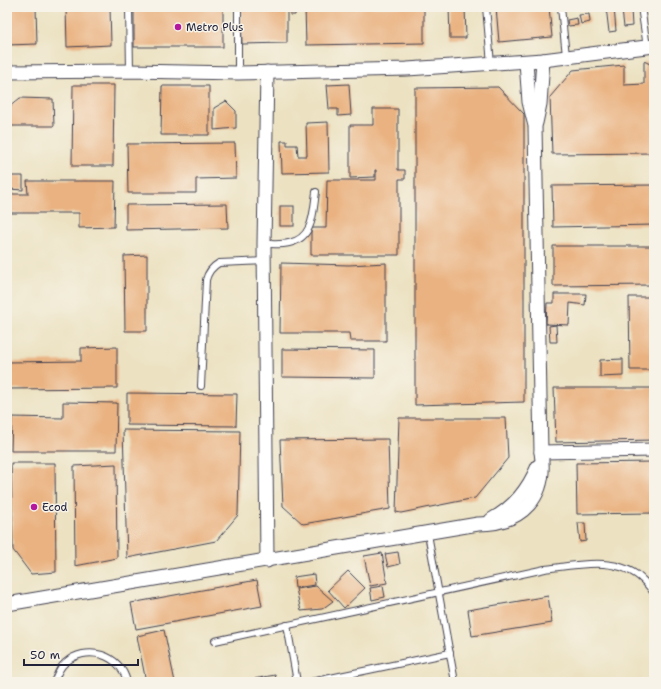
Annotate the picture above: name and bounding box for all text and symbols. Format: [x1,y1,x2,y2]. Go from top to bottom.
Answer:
place label: Metro Plus [186,20,243,35]
marker: Metro Plus [173,22,183,32]
place label: Ecod [42,500,68,515]
marker: Ecod [29,502,39,512]
scale bar [24,641,138,667]
text: 50 m [30,647,60,663]

